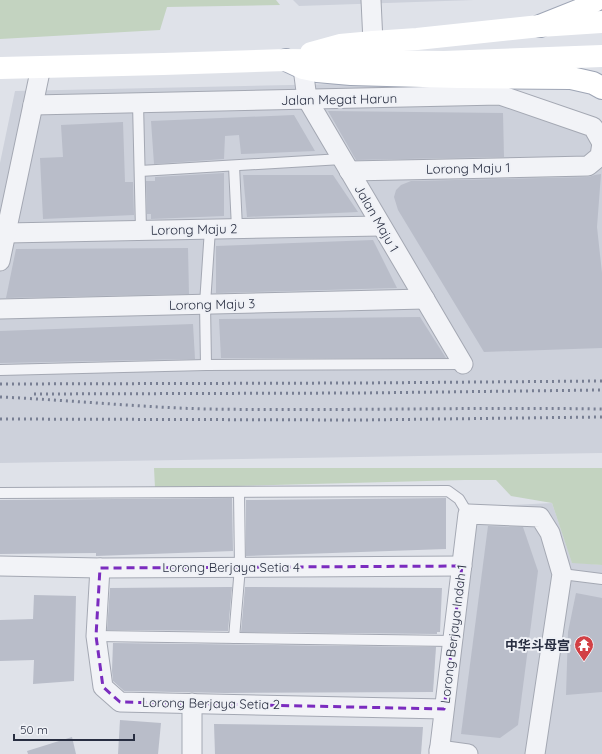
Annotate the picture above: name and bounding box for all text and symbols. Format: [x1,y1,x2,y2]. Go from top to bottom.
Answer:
street label: Jalan Megat Harun [281,90,397,108]
street label: Lorong Maju 1 [426,159,510,177]
street label: Jalan Maju 1 [351,181,403,255]
street label: Lorong Maju 2 [150,220,238,238]
street label: Lorong Maju 3 [169,295,256,313]
street label: Lorong Berjaya Setia 4 [162,559,300,575]
street label: Lorong Berjaya Indah 1 [437,564,469,704]
temple icon: 中华斗母宫 [573,634,595,662]
place label: 中华斗母宫 [505,637,570,653]
street label: Lorong Berjaya Setia 2 [142,694,280,712]
scale bar [14,716,134,742]
text: 50 m [20,722,48,737]

